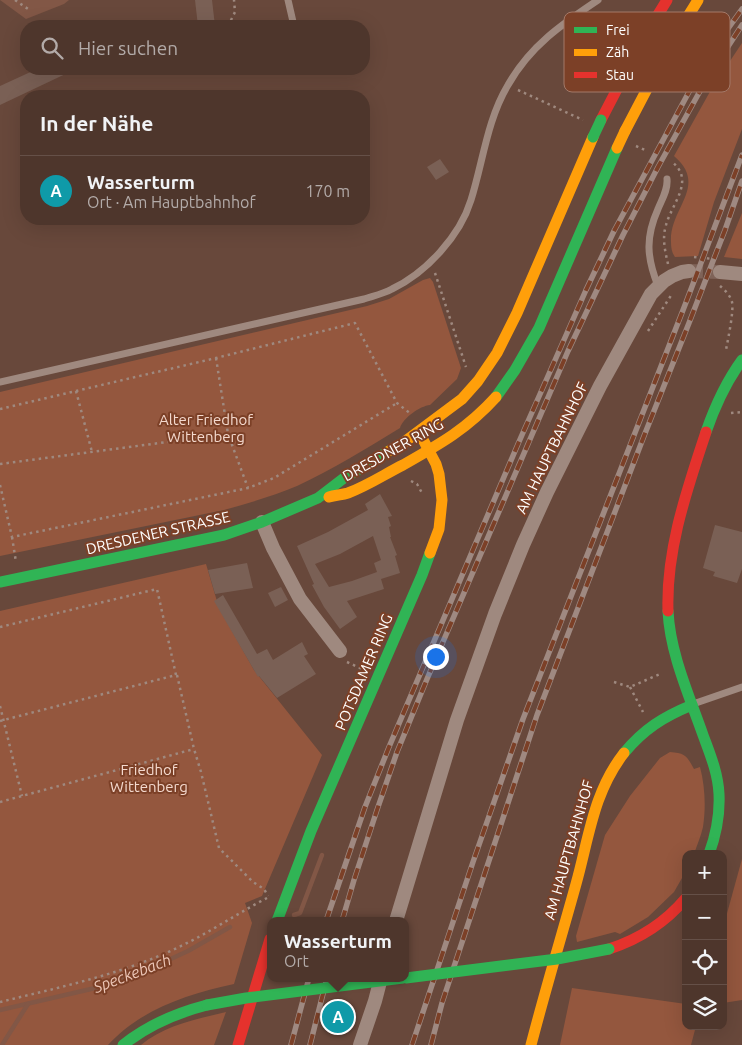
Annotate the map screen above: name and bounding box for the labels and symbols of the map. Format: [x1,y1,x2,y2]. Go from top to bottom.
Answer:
legend [564,12,730,92]
text: Frei [606,22,630,38]
text: Zäh [606,44,629,60]
text: Stau [606,67,634,83]
street label: AM HAUPTBAHNHOF [512,379,591,516]
park label: Alter Friedhof Wittenberg [159,411,253,445]
street label: DRESDNER RING [339,415,446,484]
street label: DRESDENER STRASSE [84,508,232,557]
street label: POTSDAMER RING [331,611,396,733]
your location [423,644,449,670]
park label: Friedhof Wittenberg [110,761,188,795]
street label: AM HAUPTBAHNHOF [540,778,597,922]
water label: Speckebach [90,950,173,996]
pin: A [322,998,354,1036]

